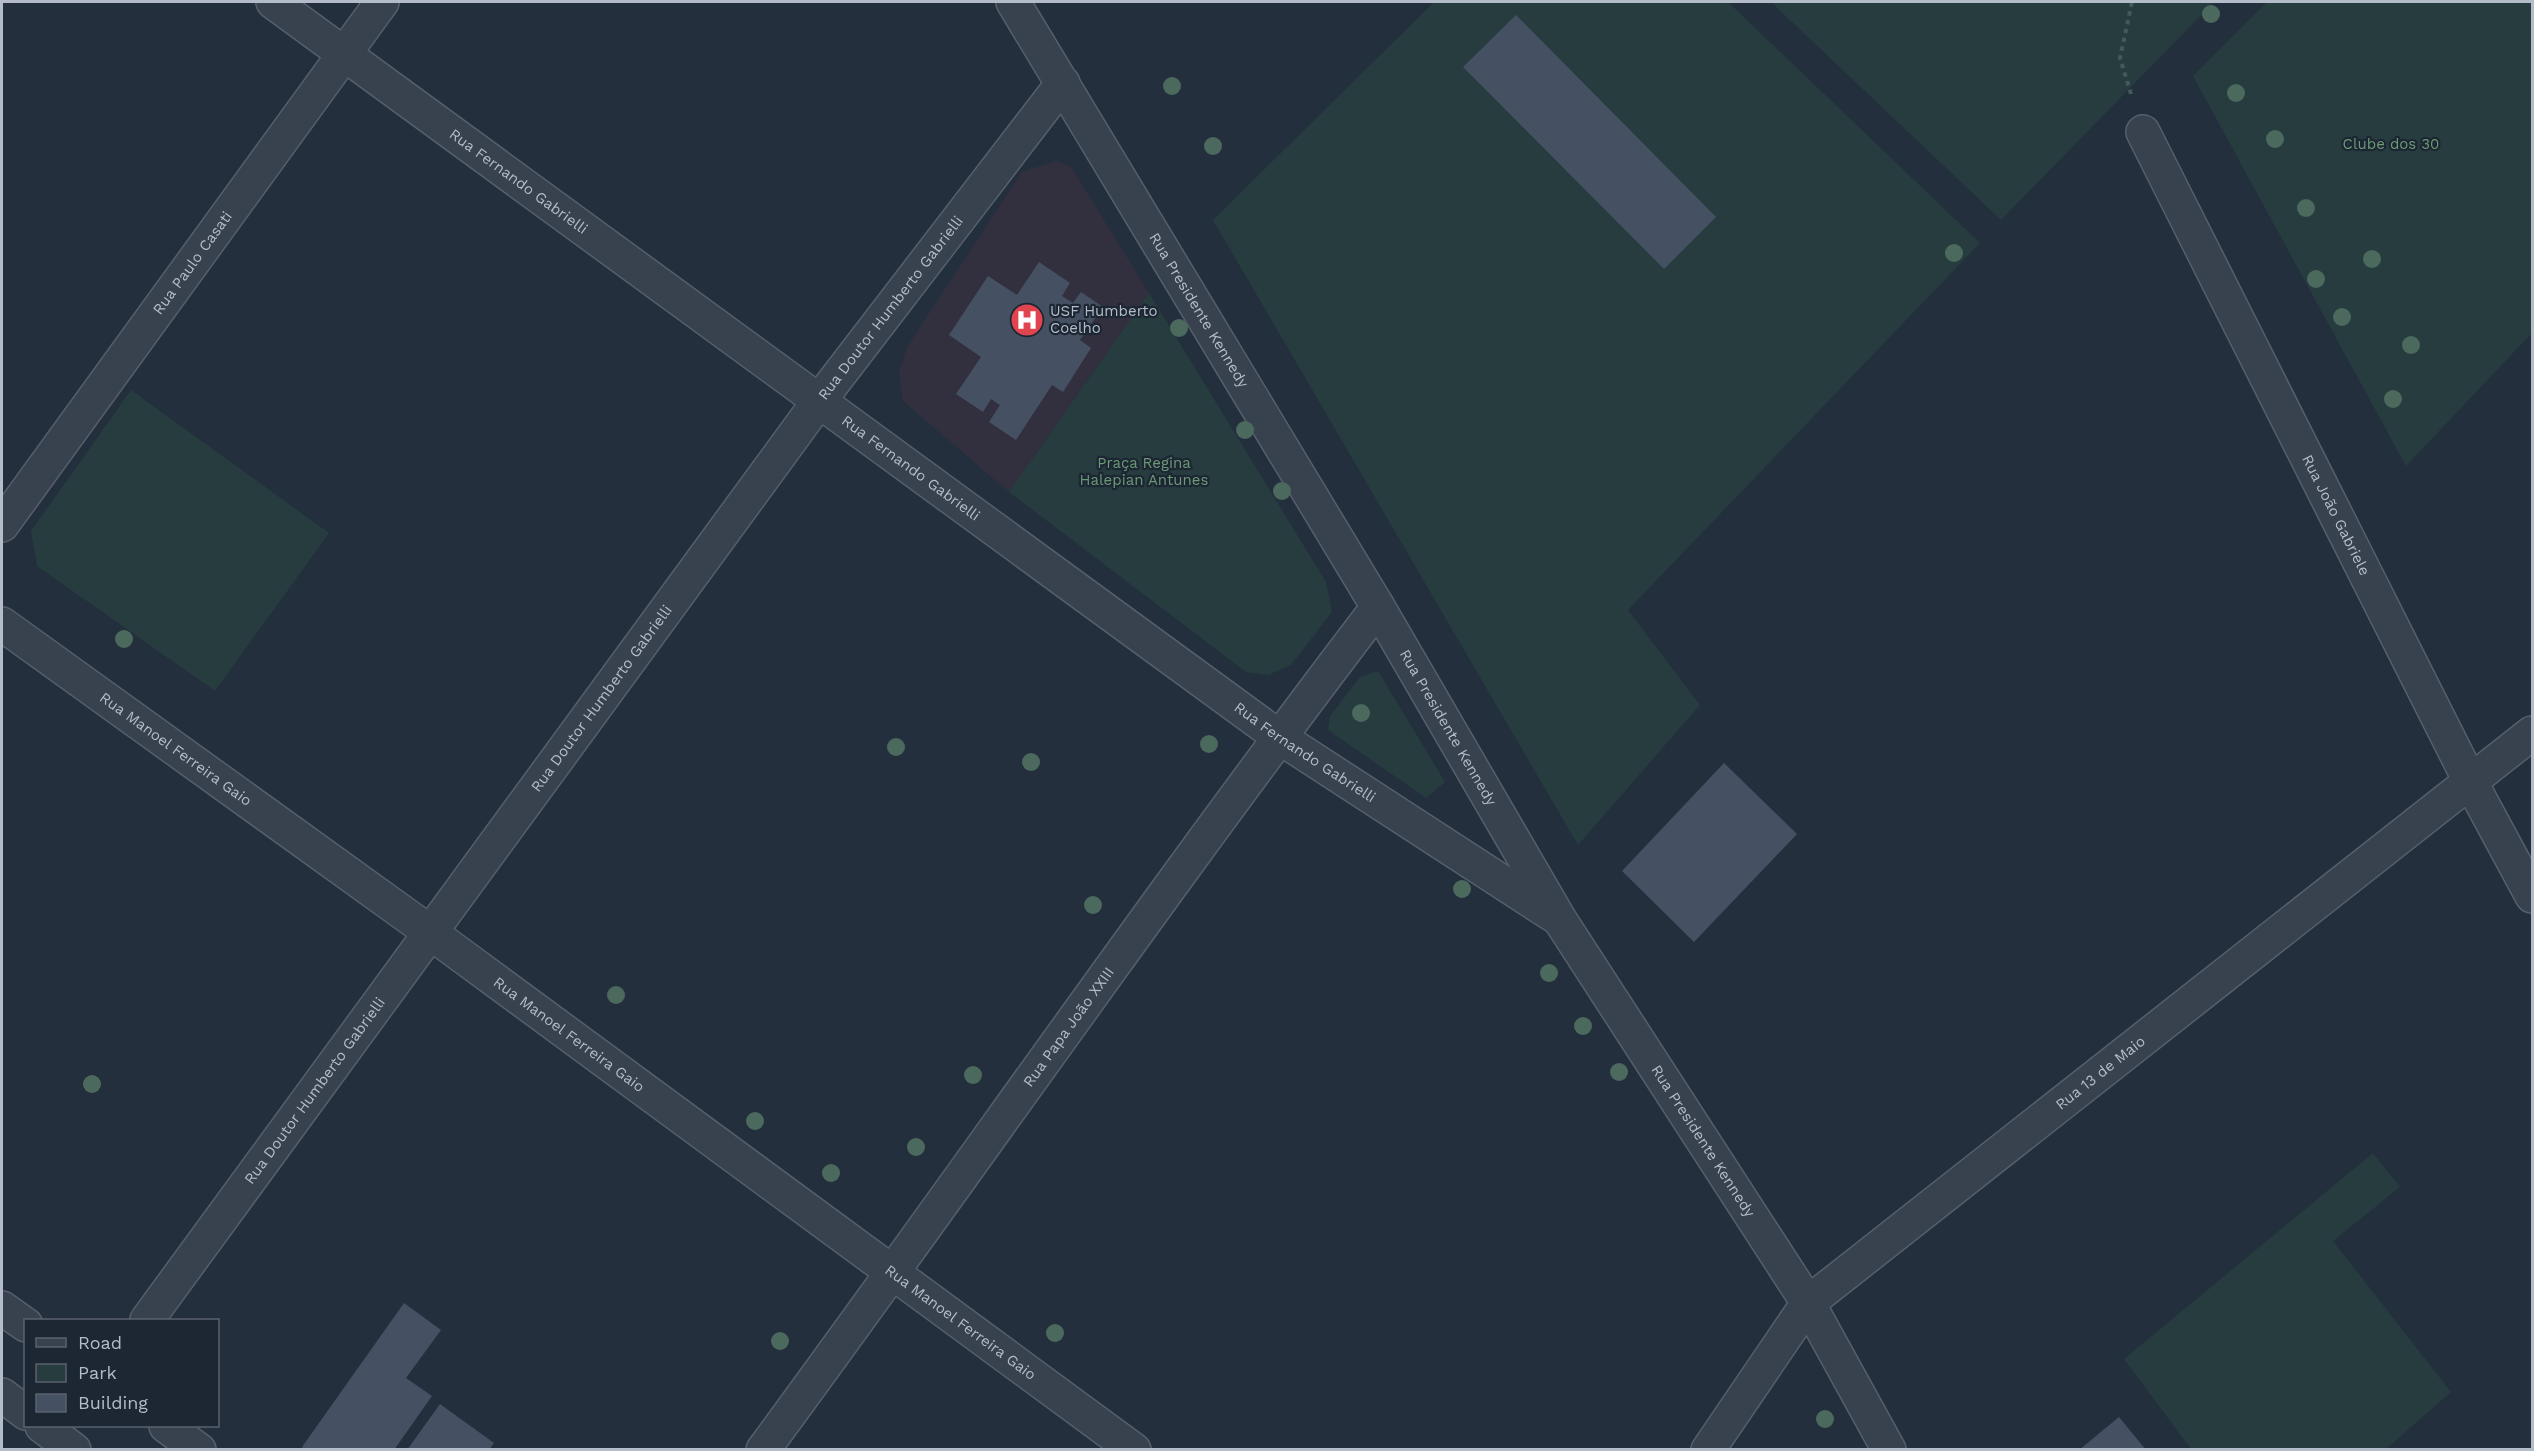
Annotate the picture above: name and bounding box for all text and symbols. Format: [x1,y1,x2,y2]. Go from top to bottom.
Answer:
street label: Rua Fernando Gabrielli [446,125,591,238]
park label: Clube dos 30 [2343,135,2439,153]
street label: Rua Paulo Casati [149,208,236,318]
street label: Rua Doutor Humberto Gabrielli [814,212,967,403]
street label: Rua Presidente Kennedy [1145,230,1253,391]
hospital icon: USF Humberto Coelho [1009,302,1045,338]
place label: USF Humberto Coelho [1050,302,1158,337]
street label: Rua Fernando Gabrielli [838,412,984,525]
street label: Rua João Gabriele [2298,452,2374,578]
park label: Praça Regina Halepian Antunes [1080,454,1208,489]
street label: Rua Doutor Humberto Gabrielli [527,601,676,795]
street label: Rua Presidente Kennedy [1396,646,1501,809]
street label: Rua Manoel Ferreira Gaio [96,688,255,810]
street label: Rua Fernando Gabrielli [1231,698,1379,806]
street label: Rua Papa João XXIII [1019,963,1118,1090]
street label: Rua Manoel Ferreira Gaio [490,973,648,1096]
street label: Rua Doutor Humberto Gabrielli [240,994,389,1188]
street label: Rua 13 de Maio [2052,1032,2149,1114]
street label: Rua Presidente Kennedy [1647,1062,1759,1221]
street label: Rua Manoel Ferreira Gaio [881,1261,1040,1384]
legend [24,1319,219,1427]
text: Road [78,1332,122,1353]
text: Park [78,1362,117,1383]
text: Building [78,1392,148,1413]

